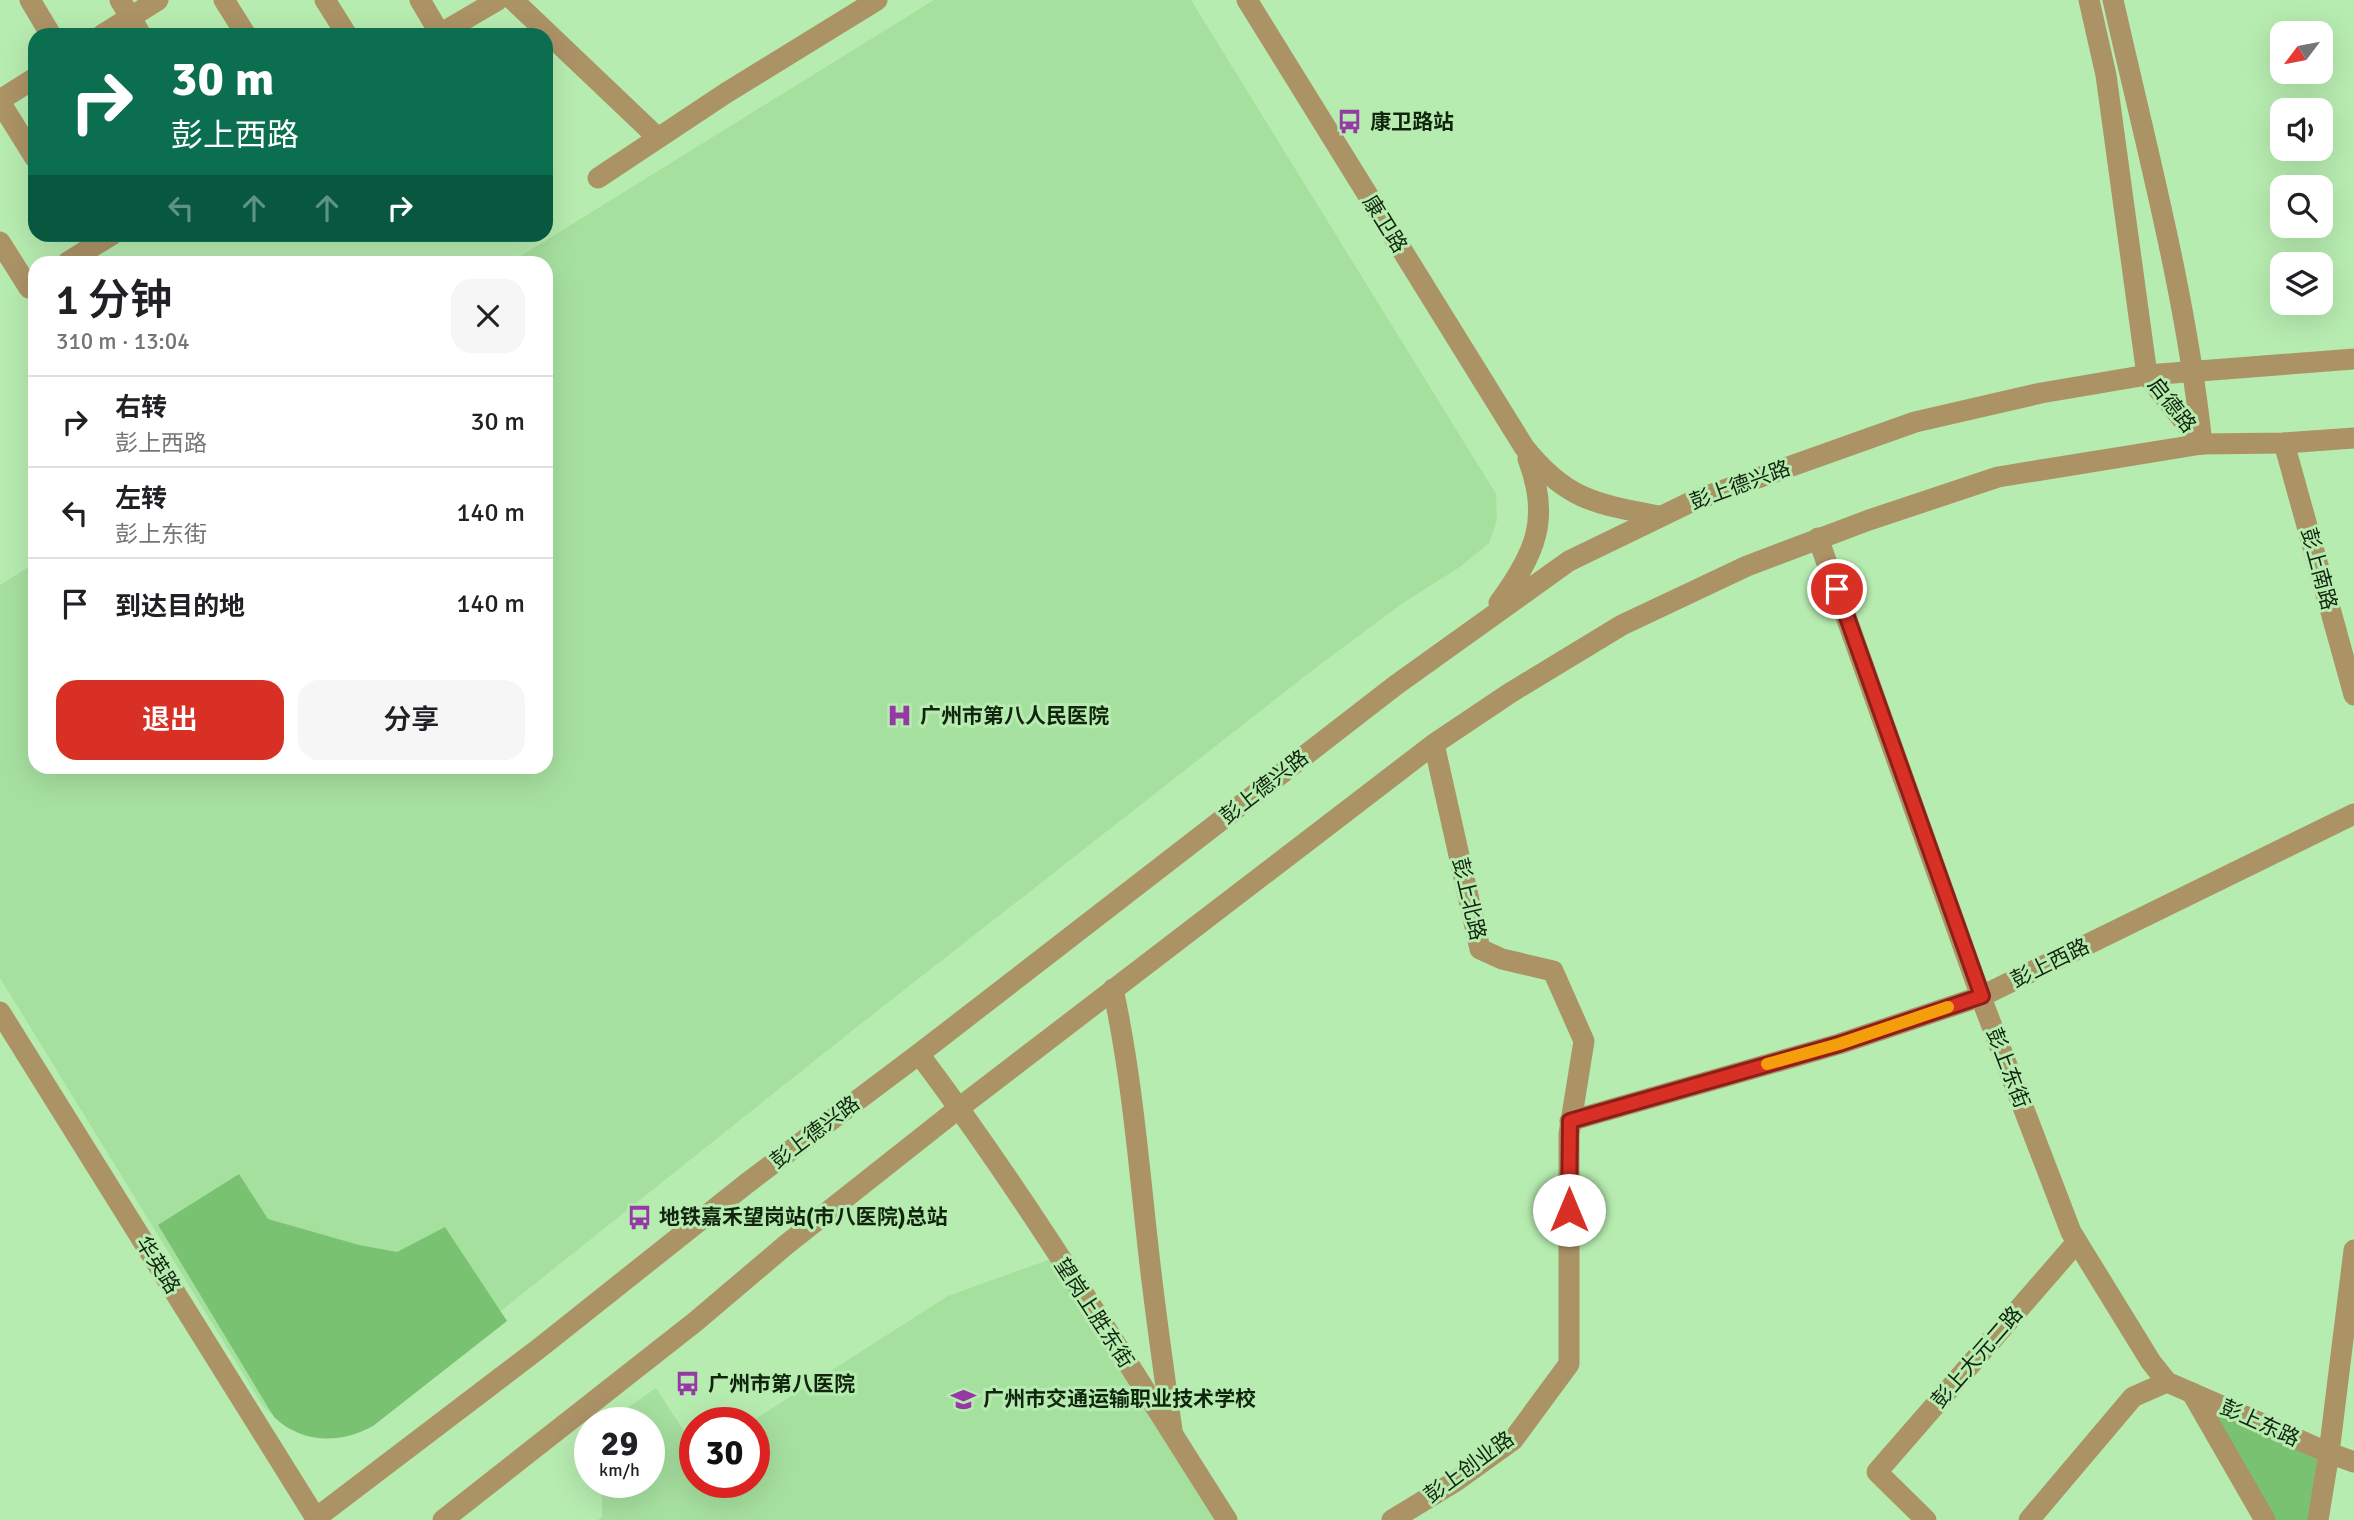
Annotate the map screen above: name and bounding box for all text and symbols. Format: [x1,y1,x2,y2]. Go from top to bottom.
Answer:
north arrow [2270,21,2333,84]
map controls [2270,21,2333,315]
text: 30 m [171,49,274,109]
icon: right [56,56,147,147]
button: sound [2270,98,2333,161]
bus stop icon: 康卫路站 [1336,108,1364,136]
place label: 康卫路站 [1370,109,1454,135]
text: 彭上西路 [171,116,299,155]
button: search [2270,175,2333,238]
icon: left [162,189,200,227]
icon: ahead [235,189,273,227]
icon: ahead [308,189,346,227]
icon: right [381,189,419,227]
street label: 康卫路 [1357,190,1413,258]
button: layers [2270,252,2333,315]
text: 1 分钟 [56,275,172,326]
button: close [451,279,525,353]
text: 310 m · 13:04 [56,327,190,356]
street label: 启德路 [2142,372,2202,438]
text: 右转 [115,392,167,424]
icon: right [56,403,94,441]
text: 30 m [470,406,525,438]
text: 彭上西路 [115,429,207,458]
street label: 彭上德兴路 [1686,455,1794,515]
text: 左转 [115,483,167,515]
icon: left [56,494,94,532]
text: 140 m [456,497,525,529]
text: 彭上东街 [115,520,207,549]
street label: 彭上南路 [2296,525,2342,613]
pin [1807,559,1867,619]
icon: arrive [1818,570,1856,608]
icon: arrive [56,585,94,623]
text: 140 m [456,588,525,620]
text: 到达目的地 [115,591,245,623]
button: 退出 [56,680,284,760]
button: 分享 [298,680,525,760]
hospital icon: 广州市第八人民医院 [886,702,914,730]
place label: 广州市第八人民医院 [920,703,1109,729]
street label: 彭上德兴路 [1215,744,1313,830]
street label: 彭上北路 [1447,855,1491,943]
street label: 彭上西路 [2007,933,2093,993]
street label: 彭上东街 [1981,1024,2035,1112]
street label: 彭上德兴路 [765,1090,865,1174]
position arrow [1532,1173,1606,1247]
bus stop icon: 地铁嘉禾望岗站(市八医院)总站 [625,1203,653,1231]
place label: 地铁嘉禾望岗站(市八医院)总站 [659,1204,948,1230]
street label: 华英路 [130,1231,186,1299]
street label: 望岗上胜东街 [1049,1253,1139,1373]
street label: 彭上大元二路 [1926,1301,2028,1413]
bus stop icon: 广州市第八医院 [674,1370,702,1398]
place label: 广州市第八医院 [708,1371,855,1397]
school or university icon: 广州市交通运输职业技术学校 [949,1385,977,1413]
place label: 广州市交通运输职业技术学校 [983,1386,1256,1412]
street label: 彭上东路 [2216,1394,2304,1452]
speed limit sign: 30 [679,1407,770,1498]
text: 29 [601,1422,638,1465]
street label: 彭上创业路 [1419,1426,1519,1508]
text: km/h [599,1459,640,1481]

